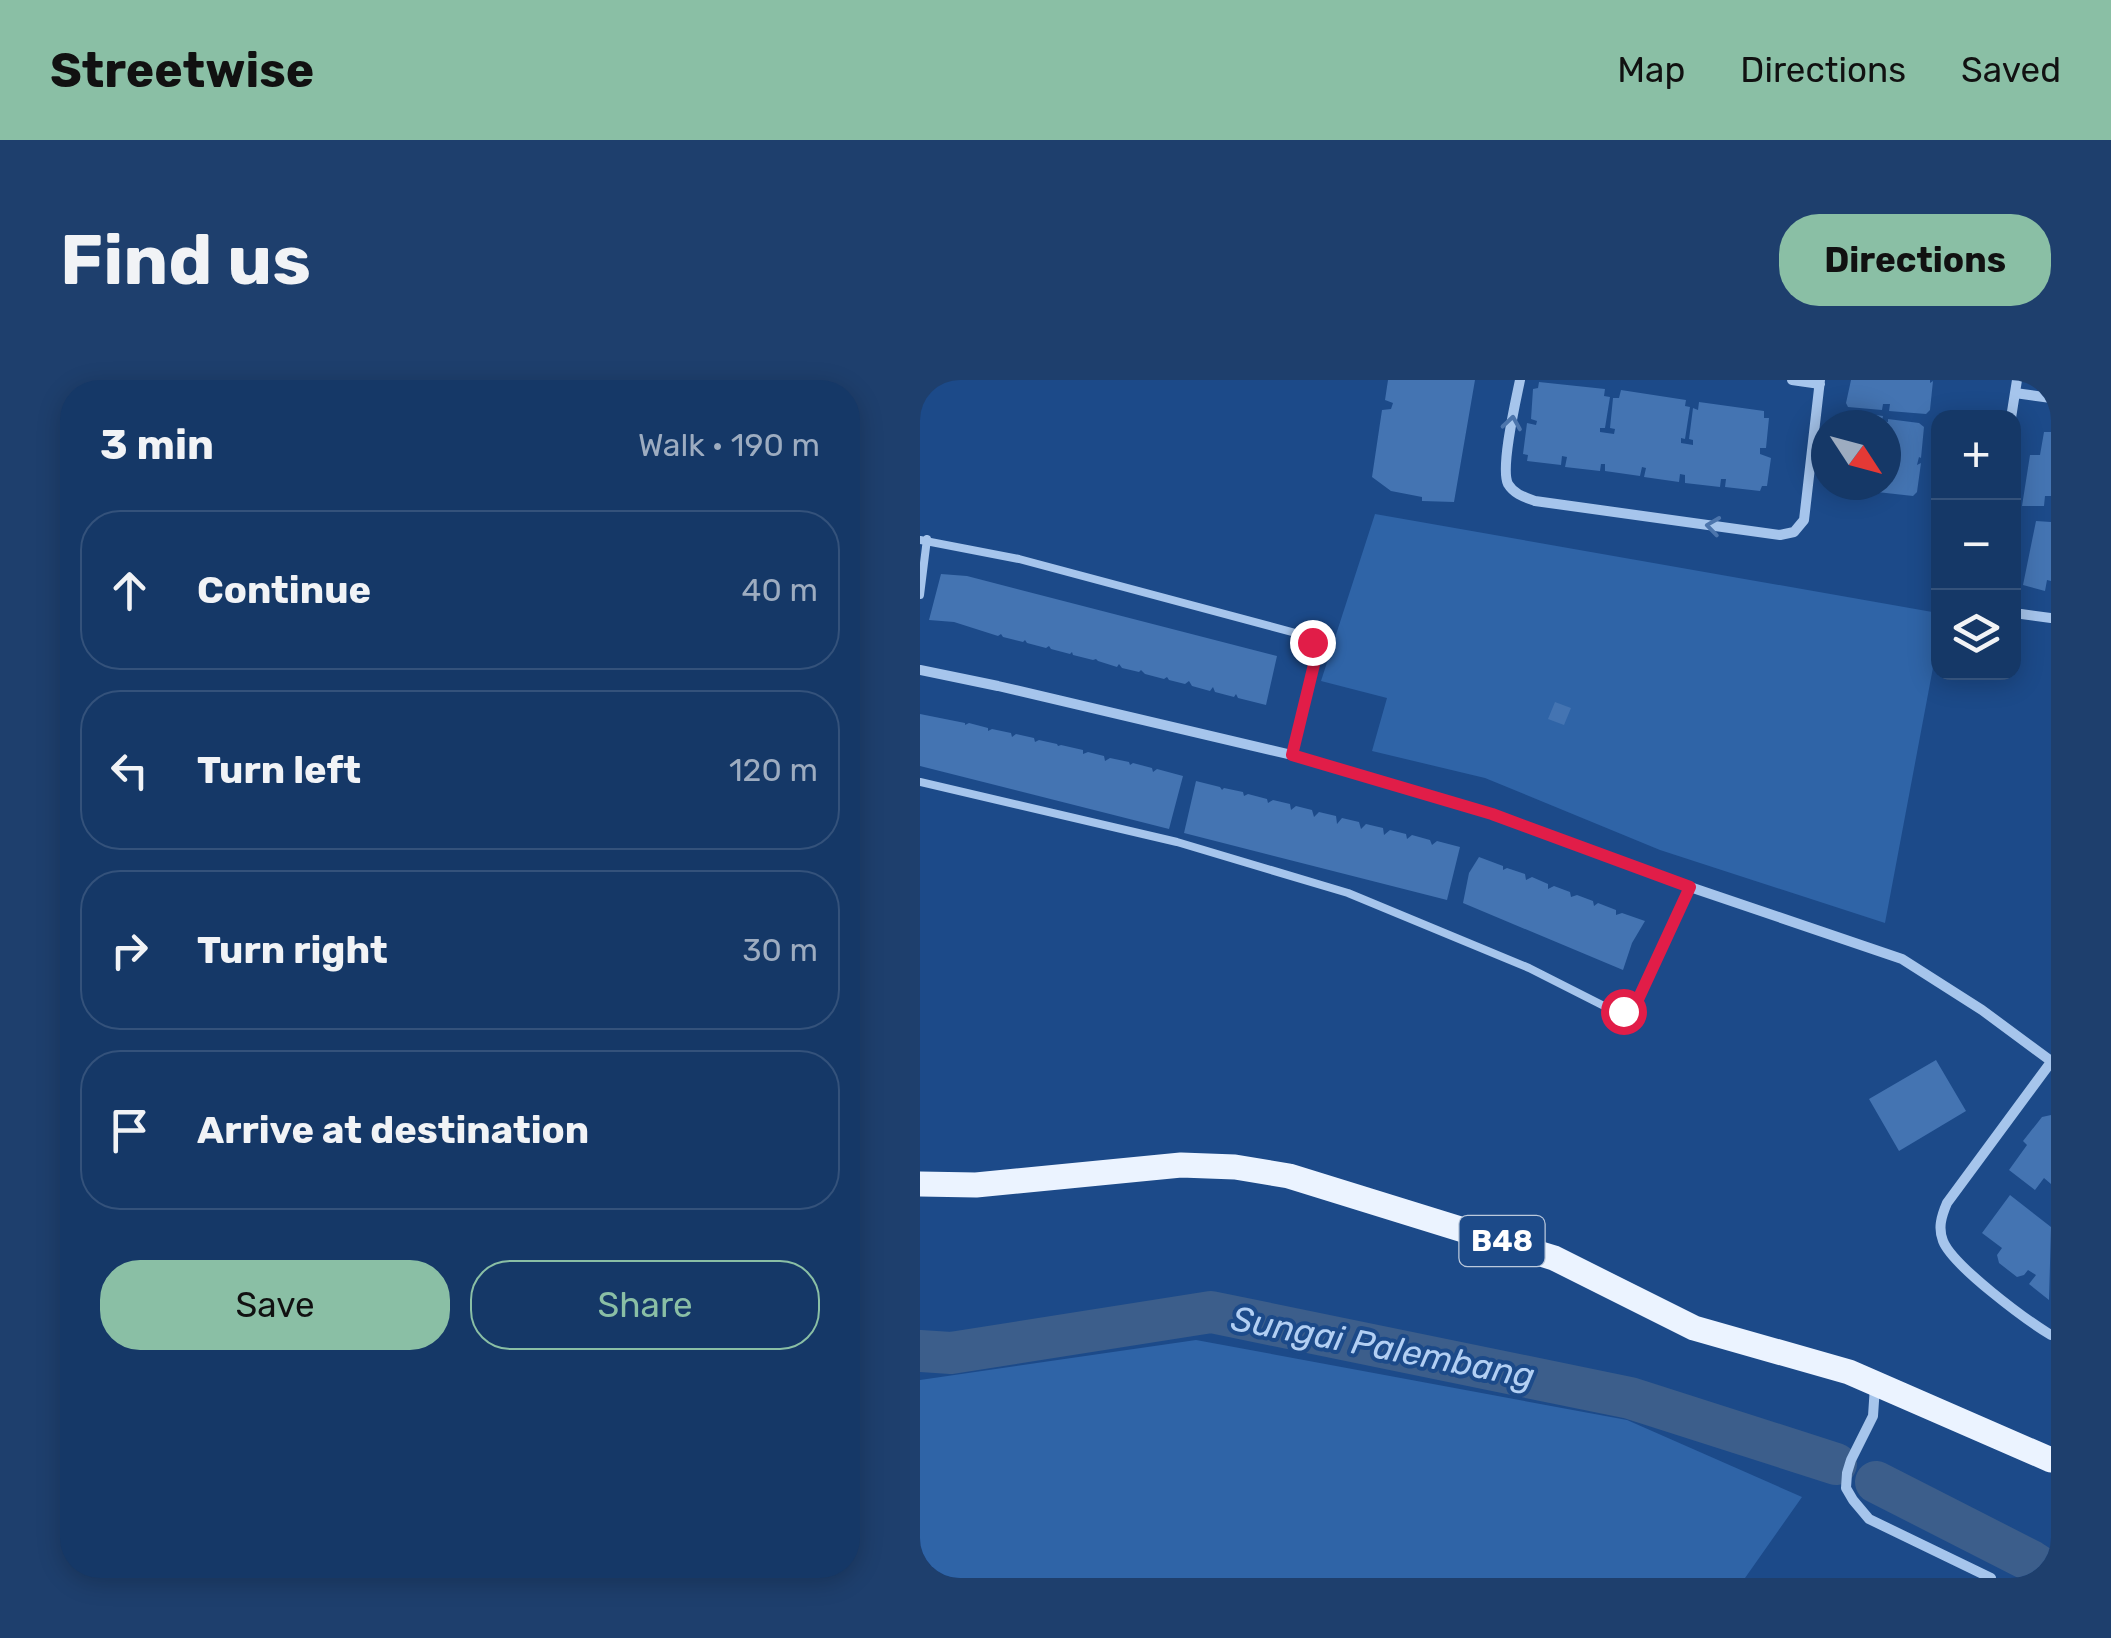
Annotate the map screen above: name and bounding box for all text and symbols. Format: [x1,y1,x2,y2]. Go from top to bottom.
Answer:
text: Streetwise [50,42,314,99]
text: Map [1617,49,1685,91]
text: Directions [1740,49,1906,91]
text: Saved [1961,49,2061,91]
button: Directions [1779,214,2051,306]
text: Find us [60,219,311,302]
north arrow [1811,410,1901,500]
map controls [1931,410,2021,680]
button: + [1931,410,2021,500]
one-way arrow [1501,415,1522,431]
text: 3 min [100,420,214,470]
text: Walk · 190 m [638,426,820,464]
button: − [1931,500,2021,590]
one-way arrow [1704,516,1721,537]
icon: ahead [102,563,157,618]
text: Continue [197,567,371,613]
text: 40 m [742,571,818,609]
button: layers [1931,590,2021,680]
route end [1290,620,1336,666]
icon: left [102,743,157,798]
text: Turn left [197,747,361,793]
text: 120 m [729,751,818,789]
icon: right [102,923,157,978]
text: Turn right [197,927,388,973]
text: 30 m [742,931,818,969]
route start [1601,989,1647,1035]
icon: arrive [102,1103,157,1158]
text: Arrive at destination [197,1107,589,1153]
road number: B48 [1460,1216,1544,1266]
button: Save [100,1260,450,1350]
button: Share [470,1260,820,1350]
water label: Sungai Palembang [1228,1297,1538,1397]

